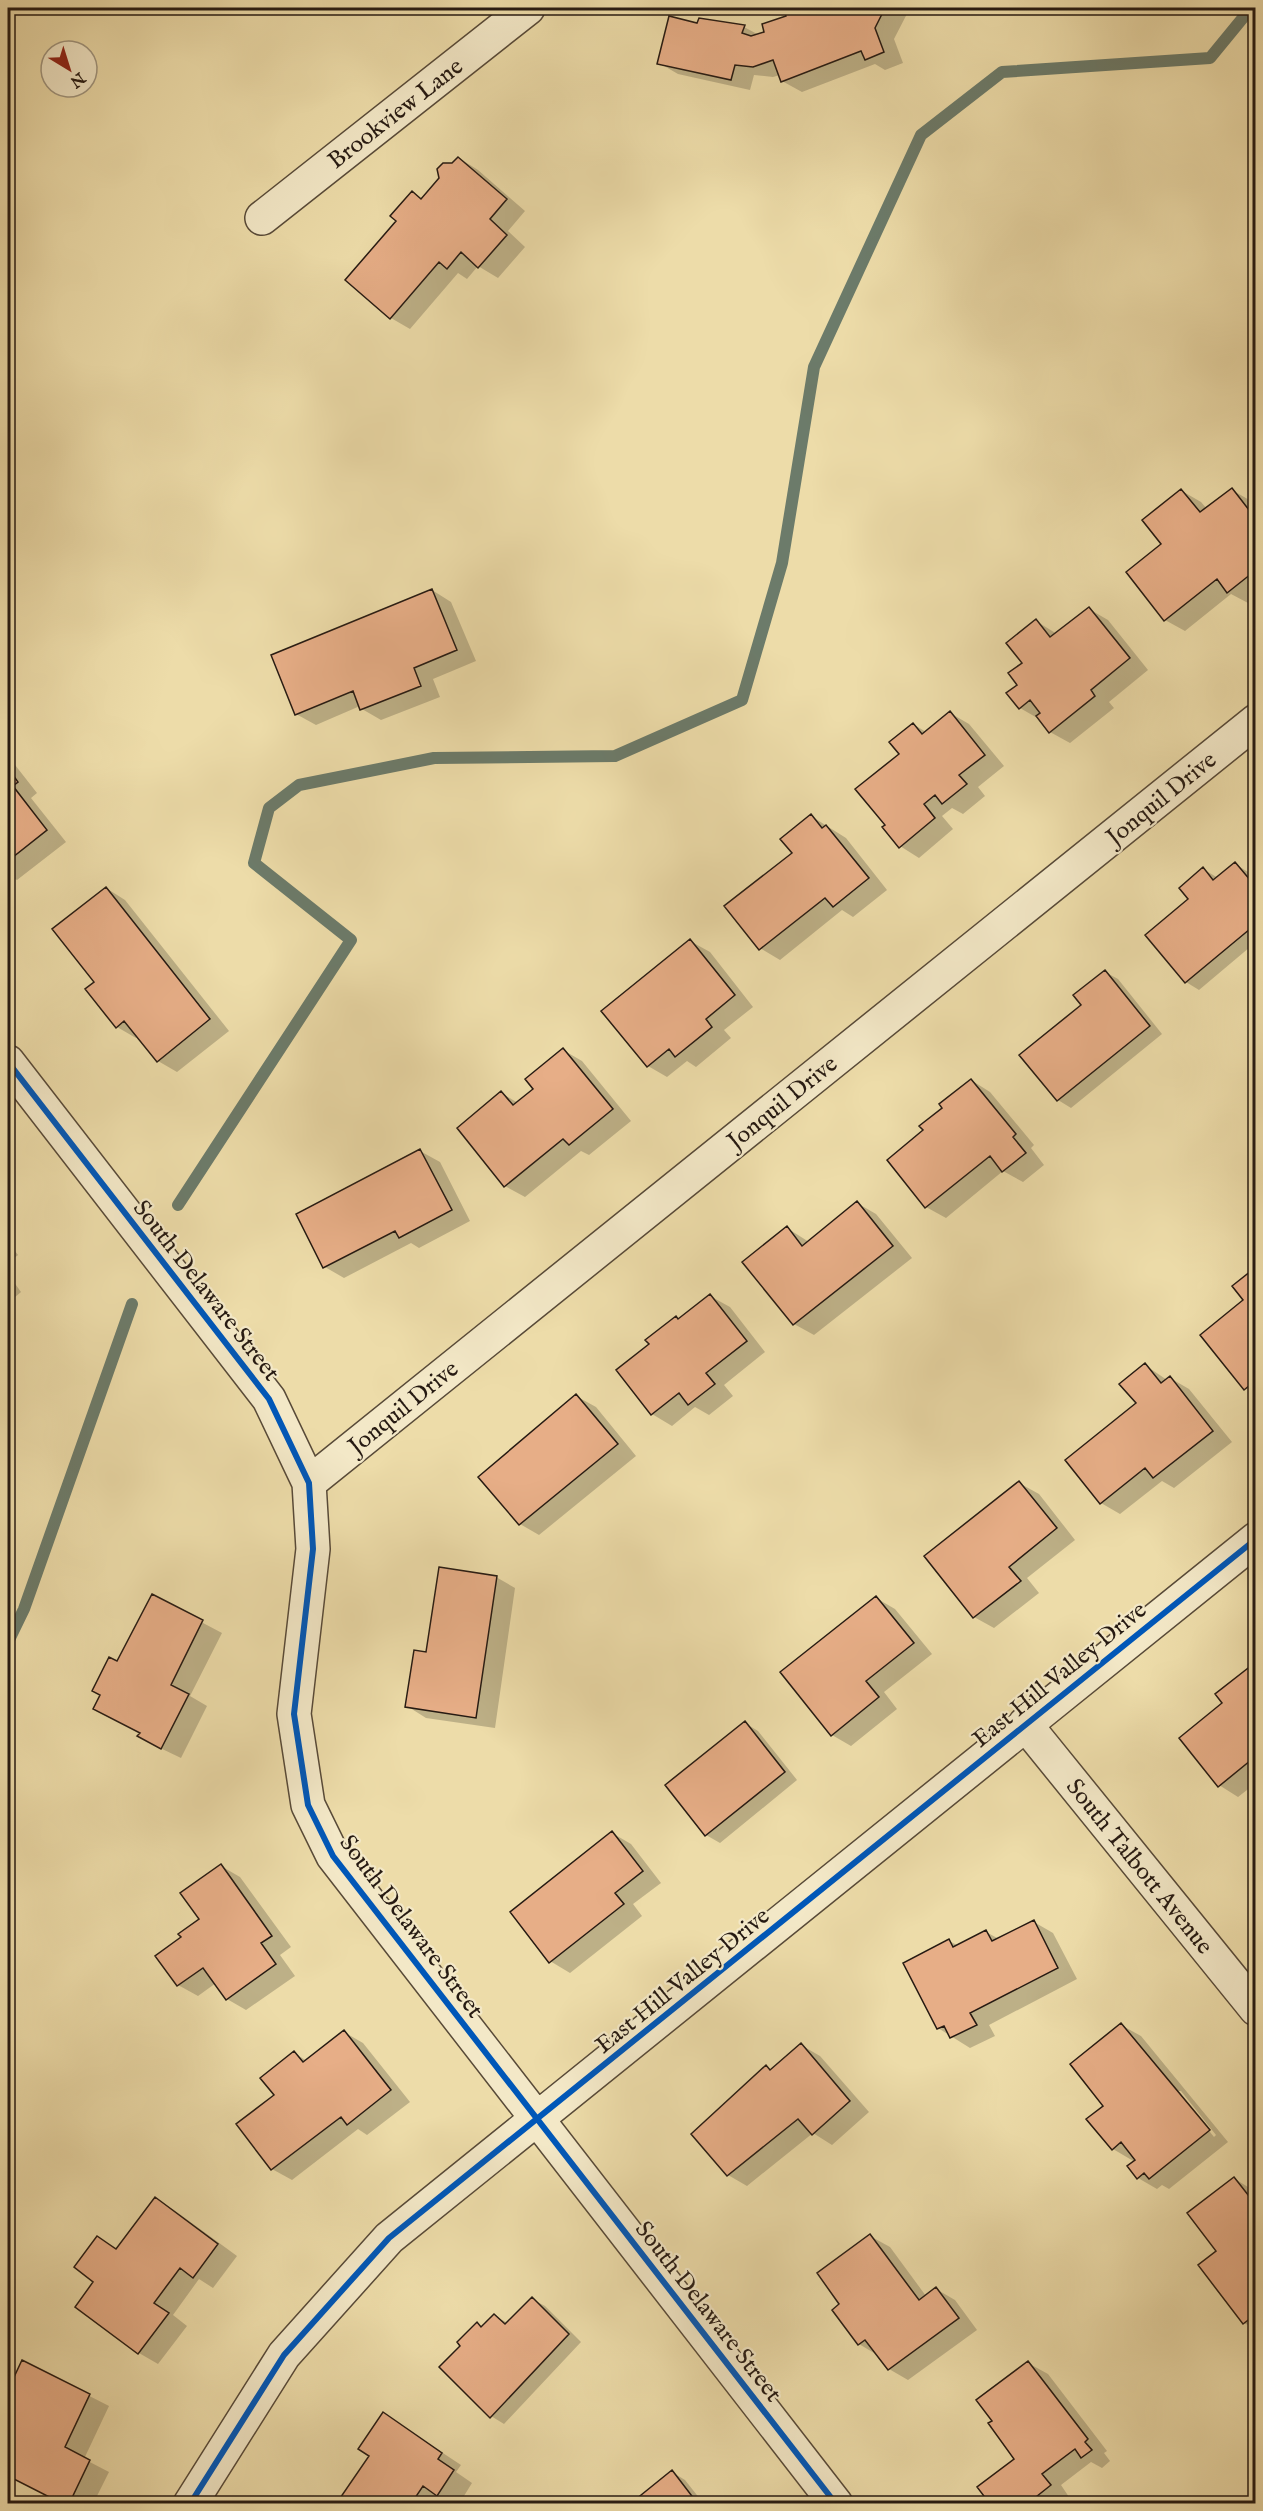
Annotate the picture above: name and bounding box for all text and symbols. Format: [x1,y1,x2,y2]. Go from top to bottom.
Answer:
north arrow [39,39,99,99]
street label: Brookview Lane [322,52,470,177]
text: N [65,66,89,91]
street label: Jonquil Drive [1098,745,1223,855]
street label: Jonquil Drive [719,1049,844,1159]
street label: South Delaware Street [125,1194,286,1388]
street label: Jonquil Drive [340,1354,465,1464]
street label: East Hill Valley Drive [966,1595,1154,1755]
street label: South Talbott Avenue [1058,1773,1219,1961]
street label: South Delaware Street [332,1829,490,2025]
street label: East Hill Valley Drive [589,1901,777,2061]
street label: South Delaware Street [627,2215,788,2409]

